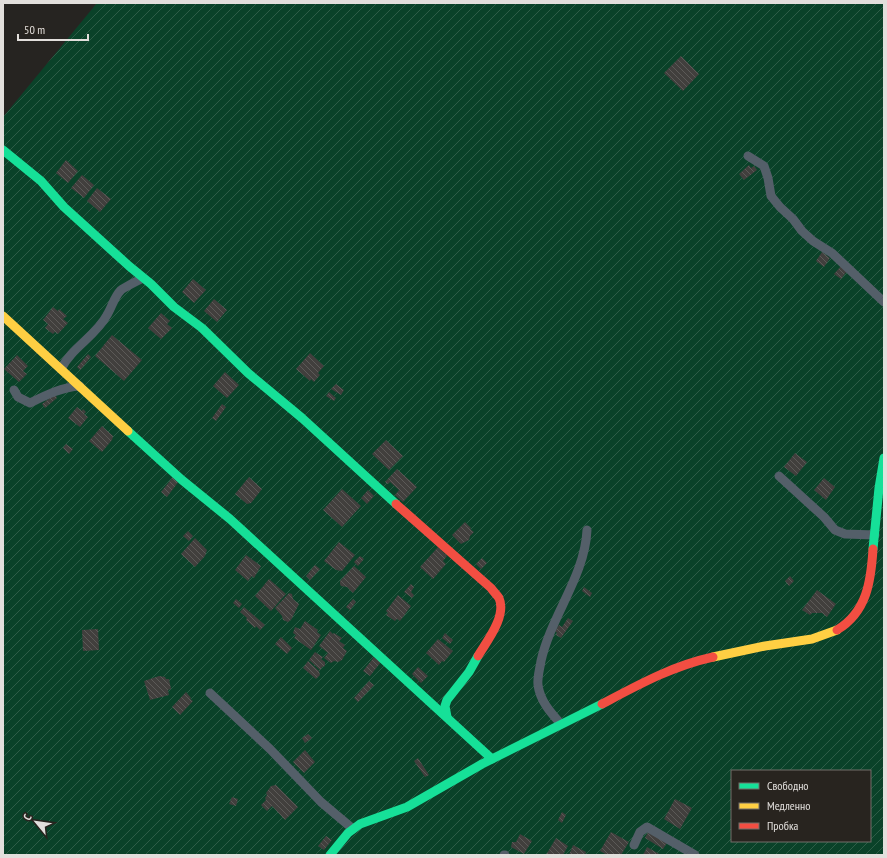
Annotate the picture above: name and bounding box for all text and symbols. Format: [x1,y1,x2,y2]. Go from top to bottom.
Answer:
scale bar [18,16,88,42]
text: 50 m [24,22,45,37]
legend [731,770,871,842]
text: Свободно [767,778,809,793]
text: Медленно [767,798,810,813]
north arrow [16,802,56,842]
text: С [20,812,35,823]
text: Пробка [767,818,799,833]

